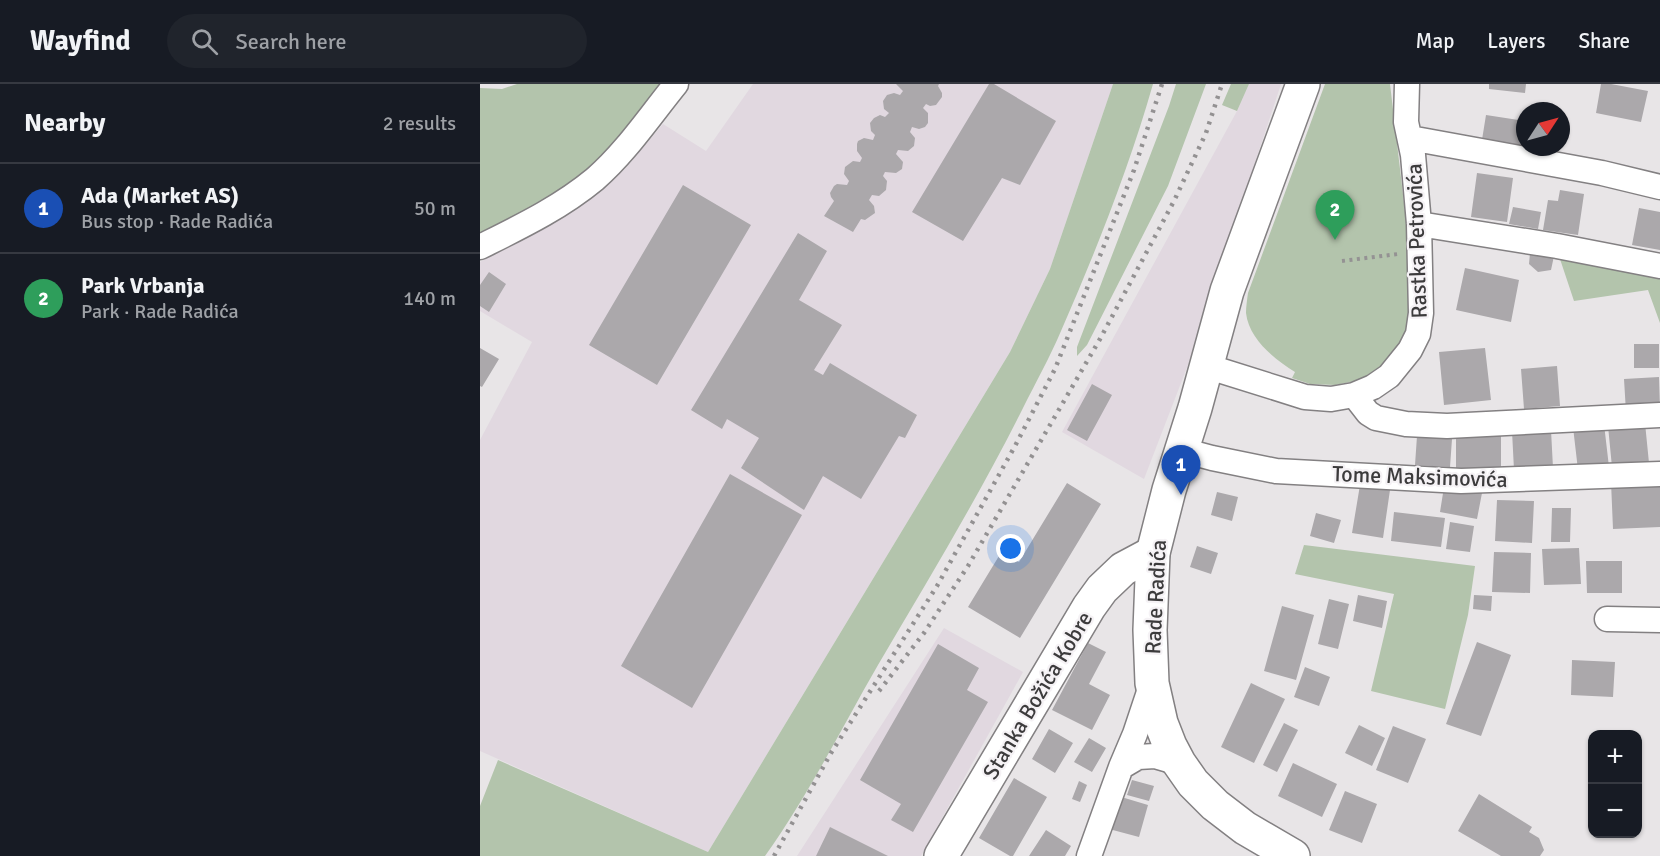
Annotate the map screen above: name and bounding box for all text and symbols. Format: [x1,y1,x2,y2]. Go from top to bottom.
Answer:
search box [167,14,587,68]
text: Wayfind [30,24,131,58]
icon: search [188,25,221,58]
text: Search here [236,28,347,55]
text: Map [1416,28,1454,54]
text: Layers [1487,28,1545,54]
text: Share [1578,28,1630,54]
north arrow [1516,102,1570,156]
text: Nearby [24,107,105,139]
text: 2 results [383,111,456,136]
street label: Rastka Petrovića [1400,163,1433,319]
text: Ada (Market AS) [81,182,239,209]
pin: 2 [1316,190,1354,240]
text: 1 [38,196,49,221]
text: 50 m [414,196,456,221]
text: Bus stop · Rade Radića [81,209,273,234]
text: Park Vrbanja [81,272,205,299]
text: 2 [38,286,49,311]
text: 140 m [403,286,456,311]
text: Park · Rade Radića [81,299,239,324]
pin: 1 [1162,446,1200,495]
street label: Tome Maksimovića [1332,460,1508,493]
your location [996,534,1025,563]
street label: Rade Radića [1139,539,1172,655]
street label: Stanka Božića Kobre [977,606,1098,784]
map controls [1588,730,1642,838]
button: + [1588,730,1642,784]
button: − [1588,784,1642,838]

